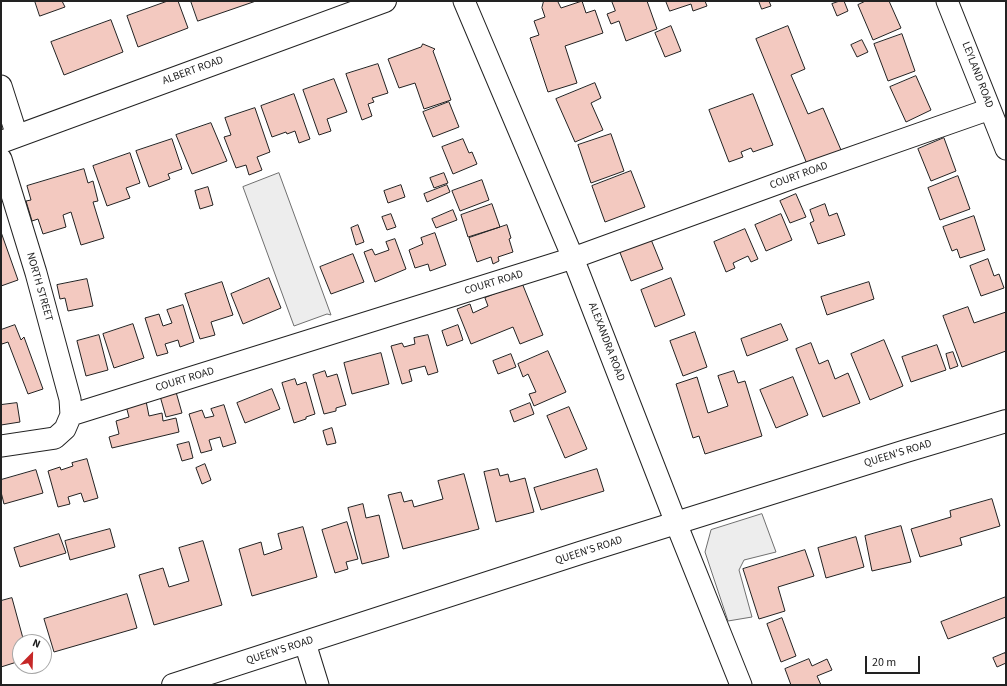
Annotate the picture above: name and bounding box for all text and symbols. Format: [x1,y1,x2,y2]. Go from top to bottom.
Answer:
street label: LEYLAND ROAD [958,40,996,110]
street label: ALBERT ROAD [161,54,225,88]
street label: COURT ROAD [768,159,830,193]
street label: NORTH STREET [23,251,55,323]
street label: COURT ROAD [463,268,525,298]
street label: ALEXANDRA ROAD [585,301,627,383]
street label: COURT ROAD [154,365,216,395]
street label: QUEEN'S ROAD [863,437,933,471]
street label: QUEEN'S ROAD [554,534,624,568]
north arrow [12,634,52,674]
street label: QUEEN'S ROAD [245,634,315,668]
text: N [30,635,43,652]
scale bar [867,648,922,674]
text: 20 m [872,654,896,671]

